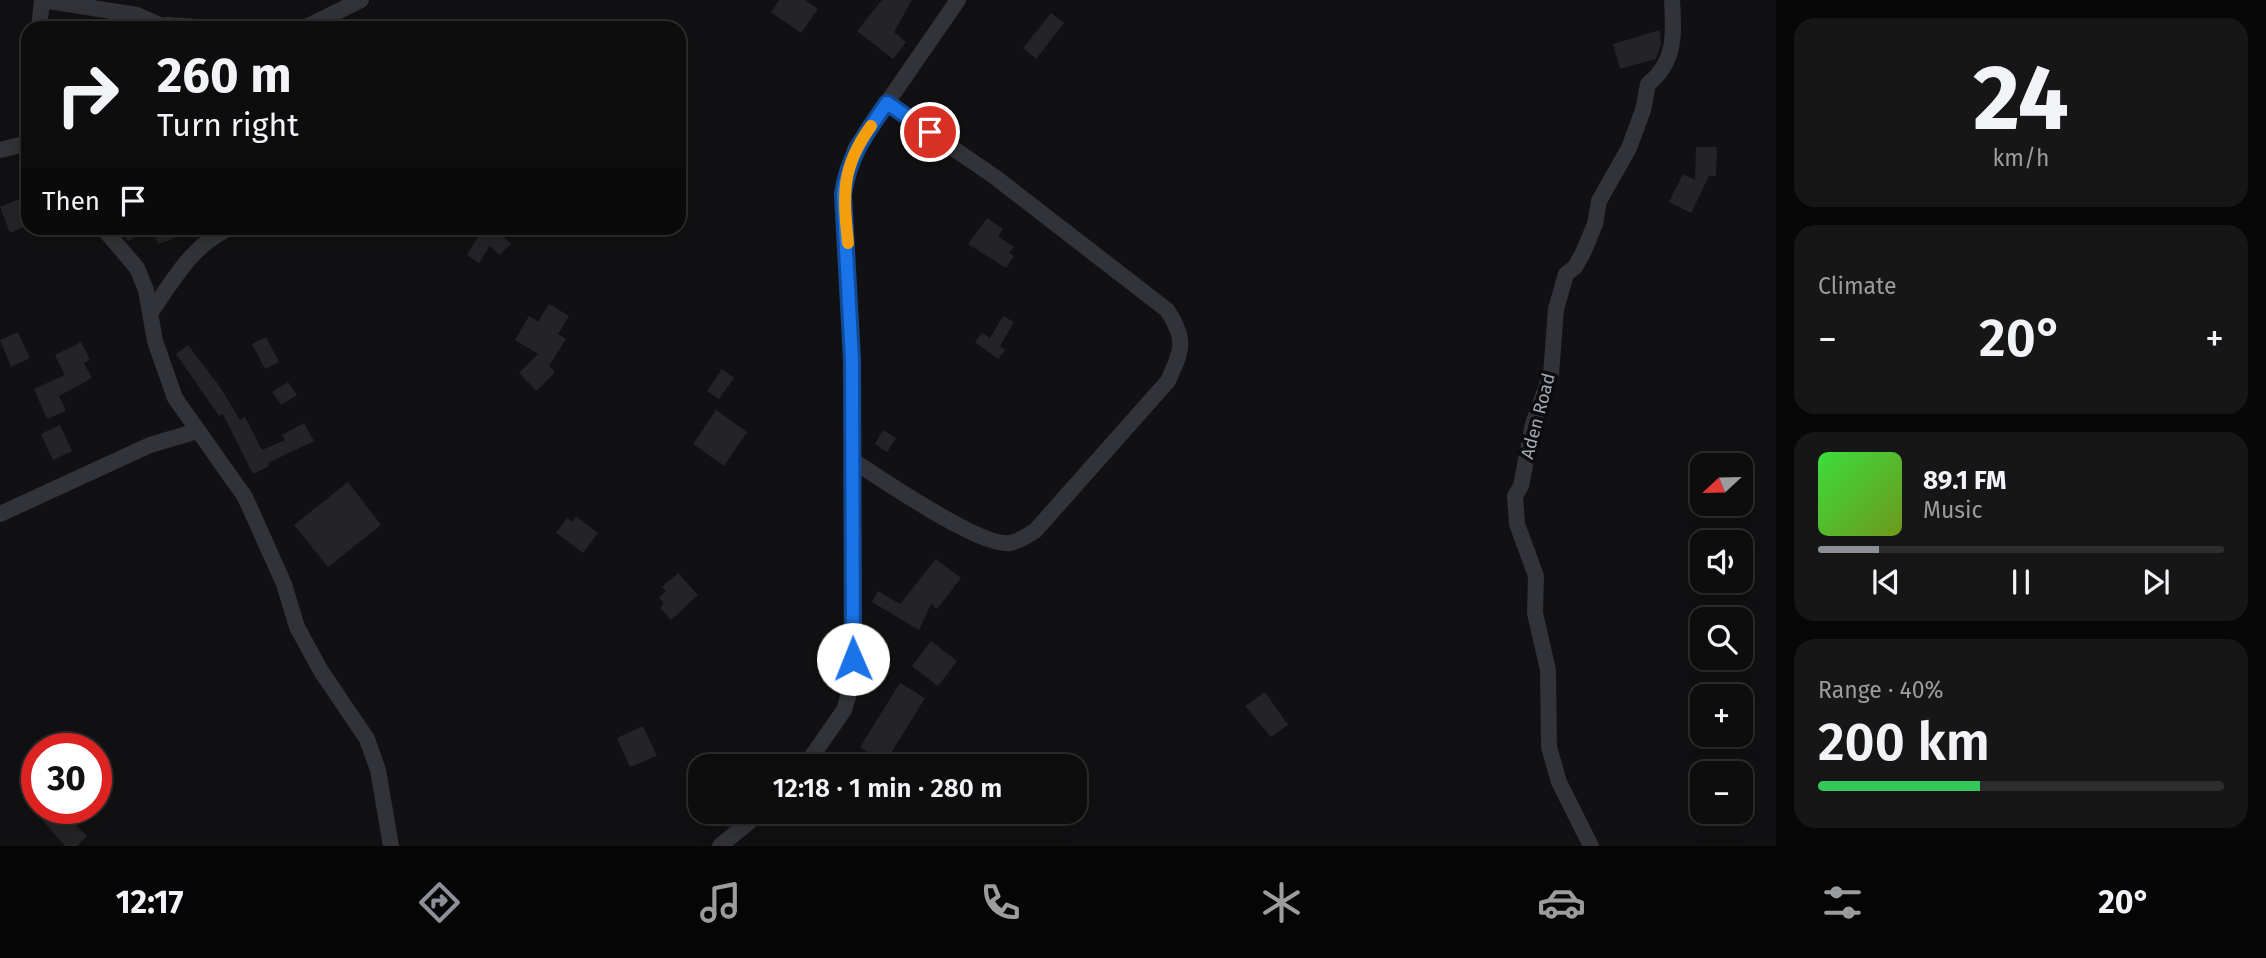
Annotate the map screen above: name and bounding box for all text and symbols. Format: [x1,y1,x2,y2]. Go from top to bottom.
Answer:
text: 24 [1973,44,2069,153]
text: 260 m [157,46,292,105]
icon: right [42,49,133,140]
pin [900,102,960,162]
text: Turn right [157,106,299,144]
icon: arrive [911,113,949,151]
text: km/h [1993,144,2049,172]
icon: arrive [114,182,152,220]
text: Then [42,186,100,217]
text: Climate [1818,272,1897,300]
text: 20° [1979,307,2063,370]
text: − [1818,316,1837,362]
text: + [2205,316,2224,362]
street label: Aden Road [1516,371,1560,461]
north arrow [1690,453,1754,516]
map controls [1690,453,1753,824]
text: 89.1 FM [1923,465,2007,496]
text: Music [1923,496,1983,524]
button: sound [1690,530,1753,593]
icon: previous [1867,563,1905,601]
icon: pause [2002,563,2040,601]
icon: next [2137,563,2175,601]
button: search [1690,607,1753,670]
position arrow [816,622,890,696]
text: Range · 40% [1818,676,1944,704]
button: + [1690,684,1753,747]
text: 200 km [1818,711,1990,774]
speed limit sign: 30 [21,733,112,824]
button: − [1690,761,1753,824]
text: 12:18 · 1 min · 280 m [773,773,1002,804]
icon: directions [415,878,464,927]
icon: music [696,878,745,927]
icon: phone [976,878,1025,927]
icon: climate [1257,878,1306,927]
icon: car [1537,878,1586,927]
icon: filters [1818,878,1867,927]
text: 12:17 [116,883,184,921]
text: 20° [2098,883,2150,921]

